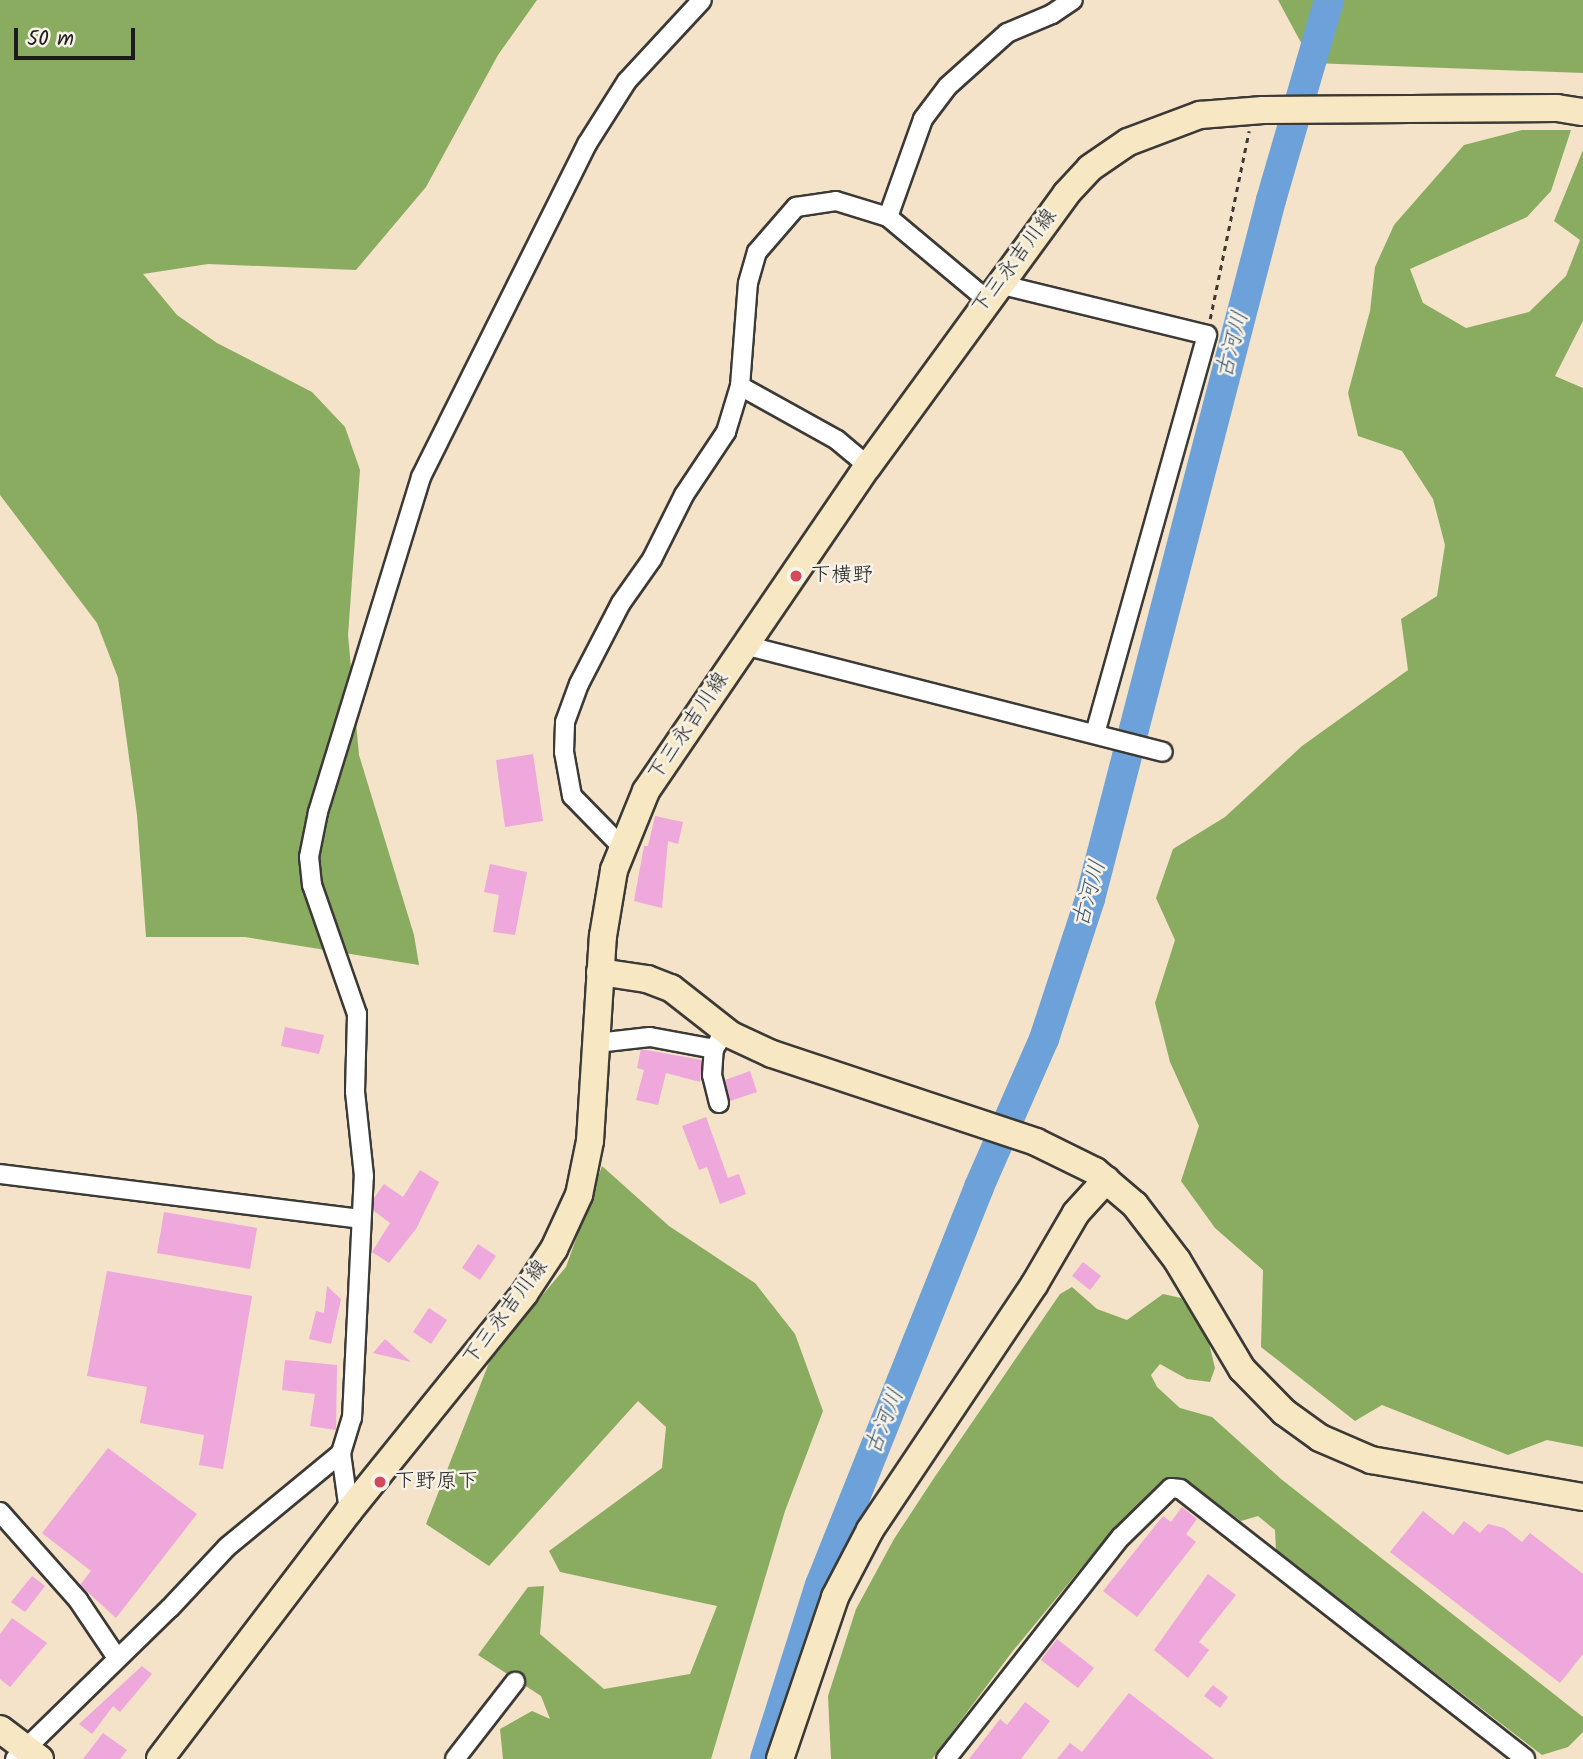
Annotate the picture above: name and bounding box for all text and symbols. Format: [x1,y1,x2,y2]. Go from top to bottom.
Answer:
scale bar [18,14,138,58]
text: 50 m [27,23,74,56]
street label: 下三永吉川線 [967,204,1063,320]
water label: 古河川 [1211,308,1255,382]
place label: 下横野 [810,563,873,589]
marker: 下横野 [788,568,804,584]
street label: 下三永吉川線 [643,668,735,786]
water label: 古河川 [1067,857,1113,931]
street label: 下三永吉川線 [458,1255,554,1371]
water label: 古河川 [859,1385,911,1459]
place label: 下野原下 [394,1469,478,1495]
marker: 下野原下 [372,1474,388,1490]

